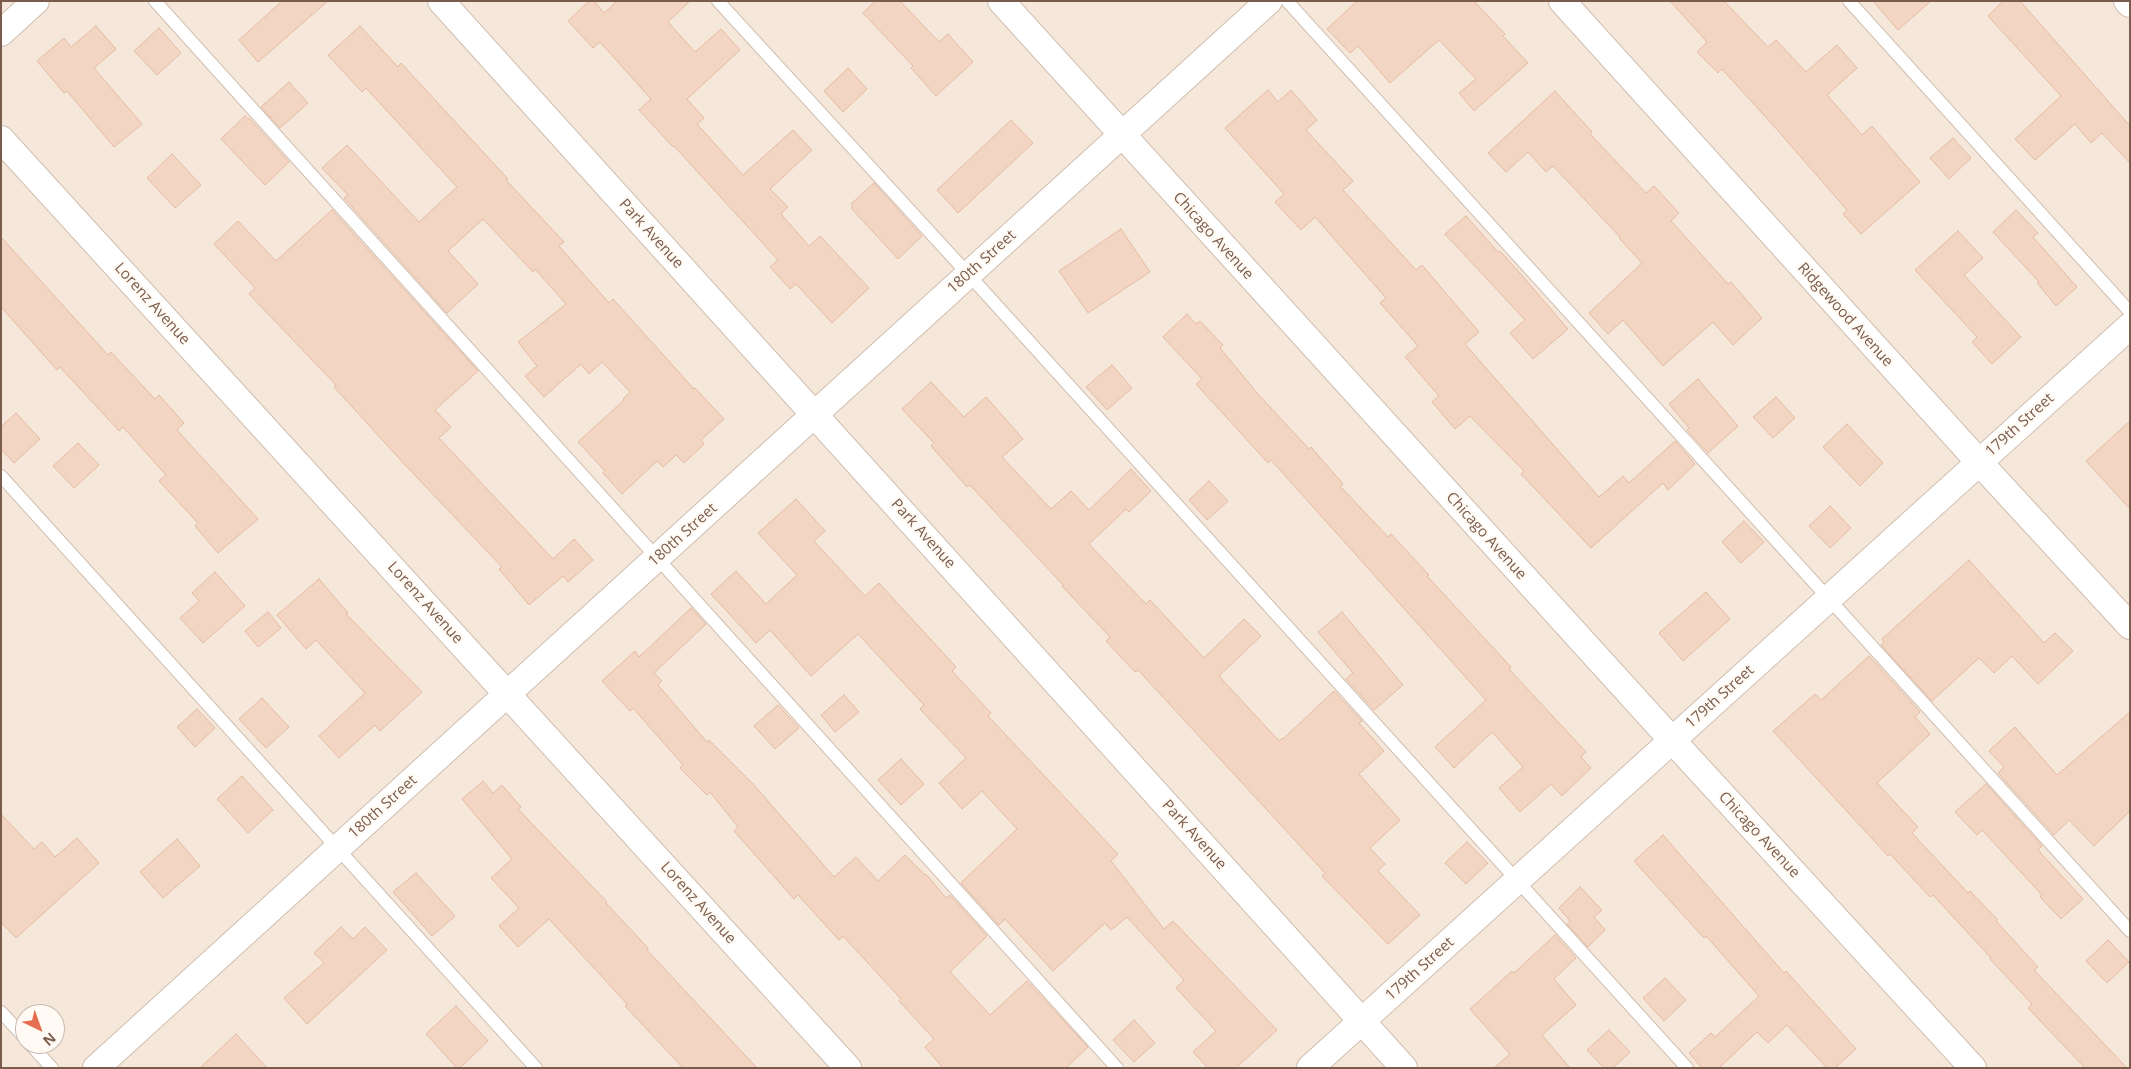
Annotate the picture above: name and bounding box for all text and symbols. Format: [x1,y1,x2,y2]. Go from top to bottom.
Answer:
street label: Chicago Avenue [1169,189,1257,283]
street label: Park Avenue [615,195,687,273]
street label: 180th Street [944,227,1020,297]
street label: Lorenz Avenue [111,259,193,349]
street label: Ridgewood Avenue [1794,259,1896,371]
street label: 179th Street [1982,390,2058,460]
street label: Chicago Avenue [1442,489,1530,583]
street label: Park Avenue [887,495,959,573]
street label: 180th Street [645,500,721,570]
street label: Lorenz Avenue [384,558,466,648]
street label: 179th Street [1682,662,1758,732]
street label: 180th Street [345,772,421,842]
street label: Chicago Avenue [1714,788,1804,882]
street label: Park Avenue [1158,796,1230,874]
street label: Lorenz Avenue [657,858,739,948]
street label: 179th Street [1382,934,1458,1004]
north arrow [15,1004,65,1054]
text: N [39,1029,60,1051]

